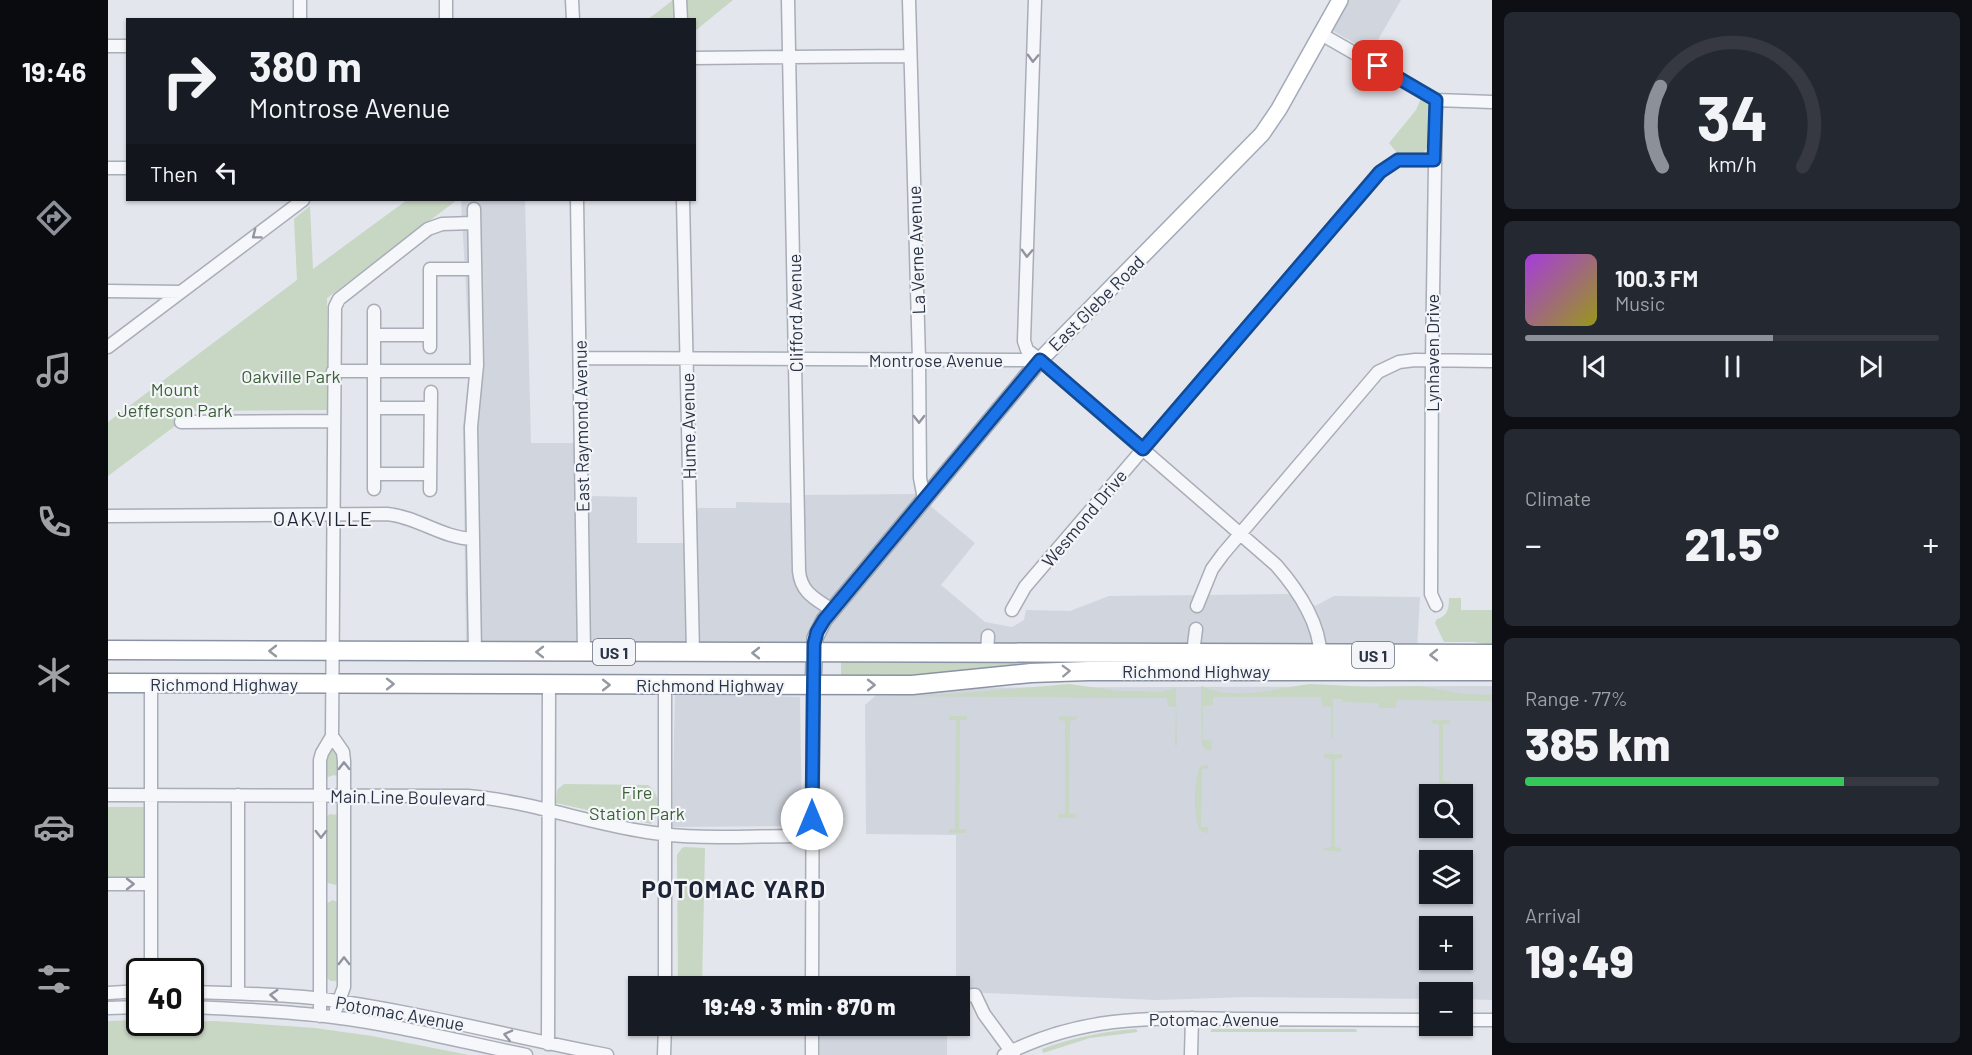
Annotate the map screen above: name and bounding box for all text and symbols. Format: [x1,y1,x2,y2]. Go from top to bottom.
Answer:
text: 380 m [249,40,362,90]
pin [1352,40,1403,91]
icon: right [150,42,228,120]
icon: arrive [1361,49,1394,82]
one-way arrow [1027,54,1039,63]
text: 19:46 [22,55,86,87]
text: 34 [1696,79,1768,153]
text: Montrose Avenue [249,91,450,123]
text: km/h [1708,152,1756,177]
icon: left [210,156,243,189]
text: Then [150,160,198,186]
street label: La Verne Avenue [903,185,929,315]
icon: directions [33,197,75,239]
one-way arrow [252,228,263,239]
one-way arrow [1020,249,1033,258]
street label: East Glebe Road [1044,251,1148,355]
street label: Clifford Avenue [783,254,807,372]
text: 100.3 FM [1615,265,1698,291]
text: Music [1615,291,1665,315]
street label: Lynhaven Drive [1421,294,1443,412]
street label: East Raymond Avenue [569,340,593,512]
icon: music [33,349,75,391]
street label: Montrose Avenue [869,349,1003,371]
icon: previous [1578,350,1611,383]
icon: pause [1716,350,1749,383]
icon: next [1854,350,1887,383]
park label: Oakville Park [241,365,341,387]
street label: Hume Avenue [676,373,700,479]
park label: Mount Jefferson Park [117,378,233,421]
one-way arrow [913,414,925,423]
street label: Wesmond Drive [1037,465,1131,571]
text: Climate [1525,486,1591,510]
icon: phone [33,501,75,543]
district label: OAKVILLE [273,506,373,530]
text: 21.5° [1685,516,1779,570]
text: − [1525,524,1542,564]
text: + [1923,524,1939,564]
road number: US 1 [593,639,635,665]
road number: US 1 [1352,642,1394,668]
one-way arrow [268,645,277,657]
one-way arrow [535,645,544,658]
one-way arrow [751,647,760,659]
one-way arrow [1429,649,1438,661]
icon: climate [33,654,75,696]
street label: Richmond Highway [1122,660,1270,682]
one-way arrow [1061,665,1070,678]
street label: Richmond Highway [150,673,298,695]
street label: Richmond Highway [636,674,784,696]
one-way arrow [386,678,395,691]
one-way arrow [602,679,611,691]
one-way arrow [867,679,876,691]
text: Range · 77% [1525,686,1628,710]
text: 385 km [1525,716,1670,770]
one-way arrow [338,762,350,771]
park label: Fire Station Park [589,781,685,824]
map controls [1419,784,1473,1036]
button: search [1419,784,1473,838]
street label: Main Line Boulevard [330,785,486,809]
position arrow [780,787,844,851]
icon: car [33,806,75,848]
one-way arrow [315,829,327,838]
button: layers [1419,850,1473,904]
district label: POTOMAC YARD [642,874,826,903]
one-way arrow [125,878,134,890]
text: Arrival [1525,903,1581,927]
button: + [1419,916,1473,970]
text: 19:49 [1525,933,1634,987]
one-way arrow [338,957,350,966]
icon: filters [33,958,75,1000]
speed limit sign: 40 [126,958,204,1036]
button: − [1419,982,1473,1036]
one-way arrow [269,989,278,1002]
street label: Potomac Avenue [334,991,466,1035]
text: 19:49 · 3 min · 870 m [703,993,895,1019]
street label: Potomac Avenue [1149,1008,1279,1030]
one-way arrow [504,1029,514,1042]

